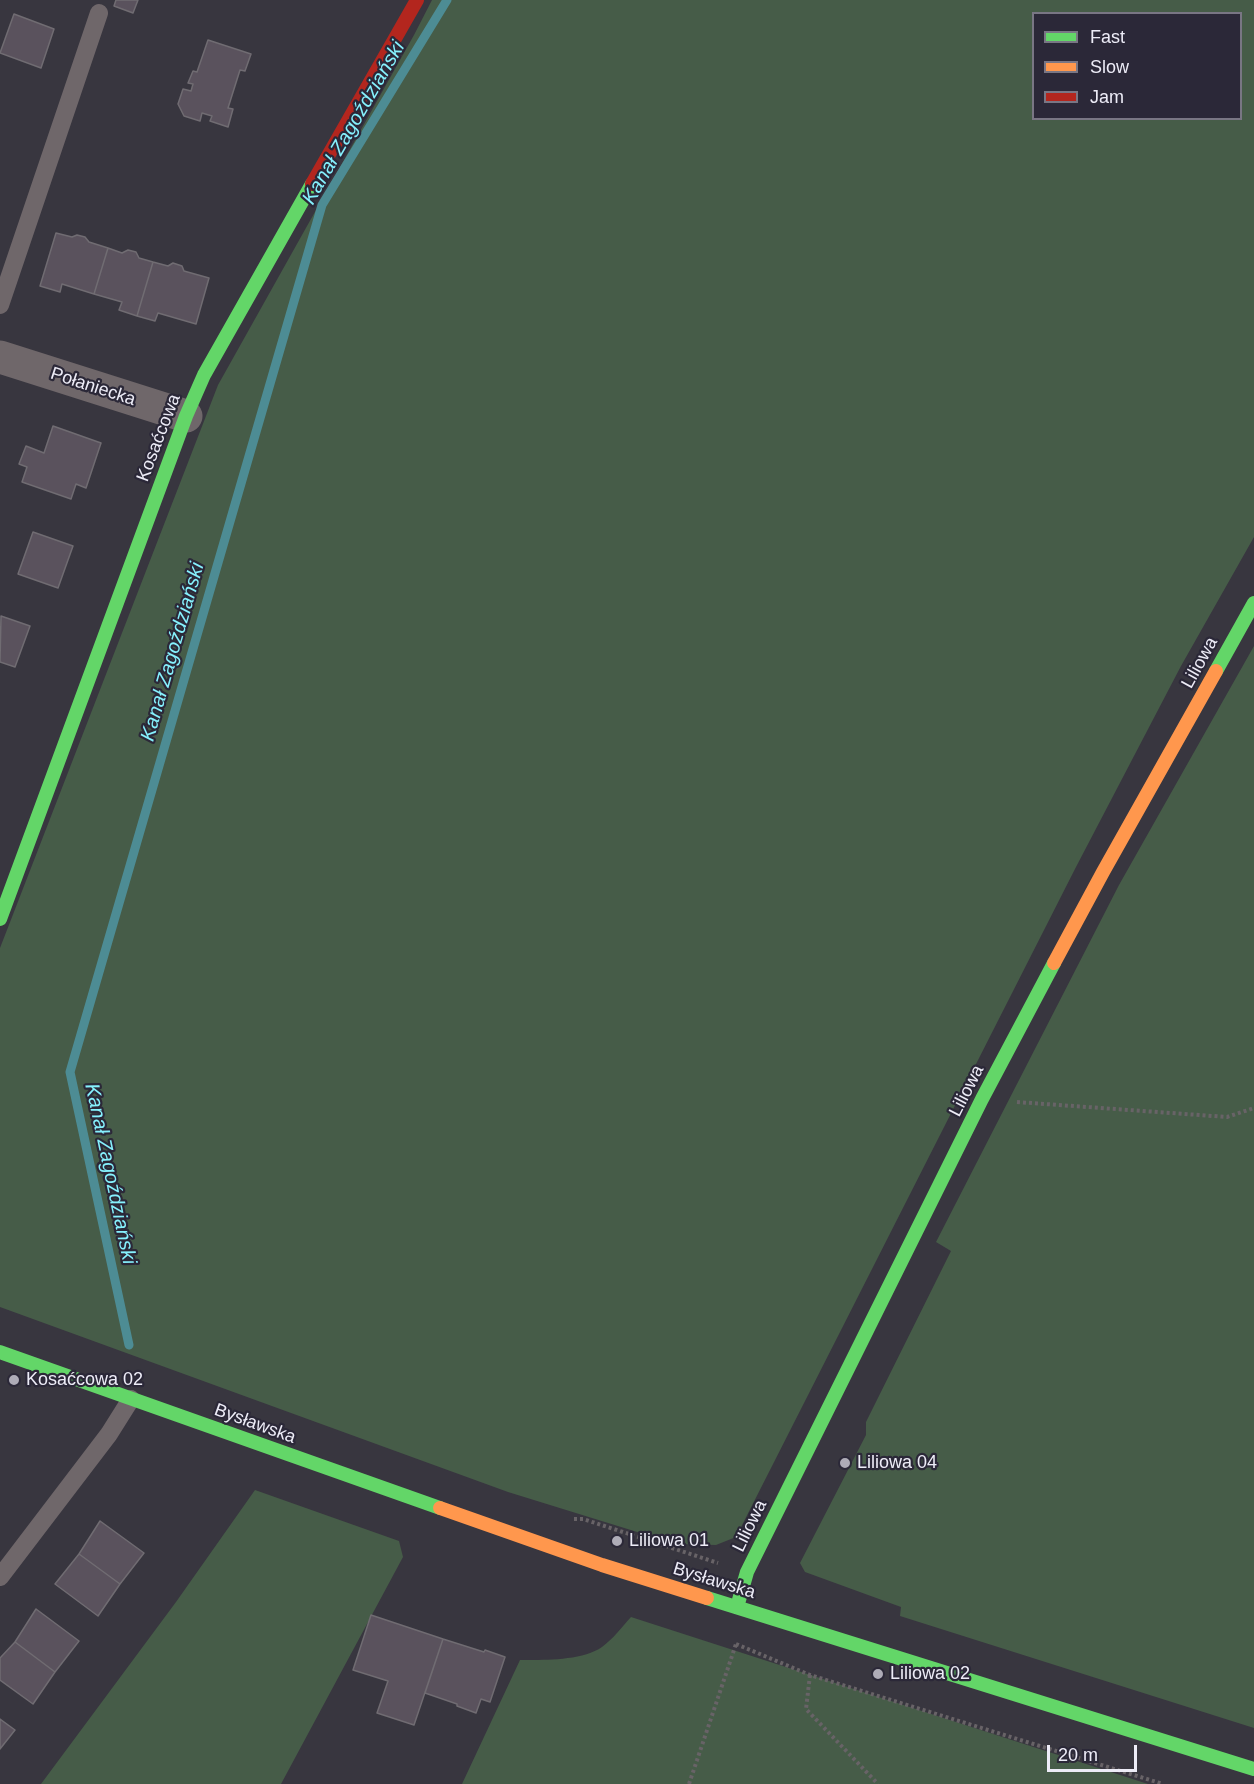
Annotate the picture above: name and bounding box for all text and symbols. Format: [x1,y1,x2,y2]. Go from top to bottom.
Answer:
legend [1032,12,1242,120]
text: Fast [1090,27,1125,47]
water label: Kanał Zagoździański [297,37,411,209]
text: Slow [1090,57,1129,77]
text: Jam [1090,87,1124,107]
street label: Połaniecka [48,363,138,411]
street label: Kosaćcowa [132,391,186,485]
water label: Kanał Zagoździański [136,560,210,744]
street label: Liliowa [1177,634,1223,692]
street label: Liliowa [945,1062,989,1120]
water label: Kanał Zagoździański [79,1081,141,1267]
place label: Kosaćcowa 02 [26,1369,143,1391]
marker: Kosaćcowa 02 [7,1373,21,1387]
street label: Bysławska [211,1399,299,1449]
place label: Liliowa 04 [857,1452,937,1474]
marker: Liliowa 04 [838,1456,852,1470]
street label: Liliowa [728,1497,772,1555]
place label: Liliowa 01 [629,1530,709,1552]
marker: Liliowa 01 [610,1534,624,1548]
street label: Bysławska [670,1558,758,1604]
place label: Liliowa 02 [890,1663,970,1685]
marker: Liliowa 02 [871,1667,885,1681]
scale bar [1050,1733,1140,1771]
text: 20 m [1058,1745,1098,1765]

